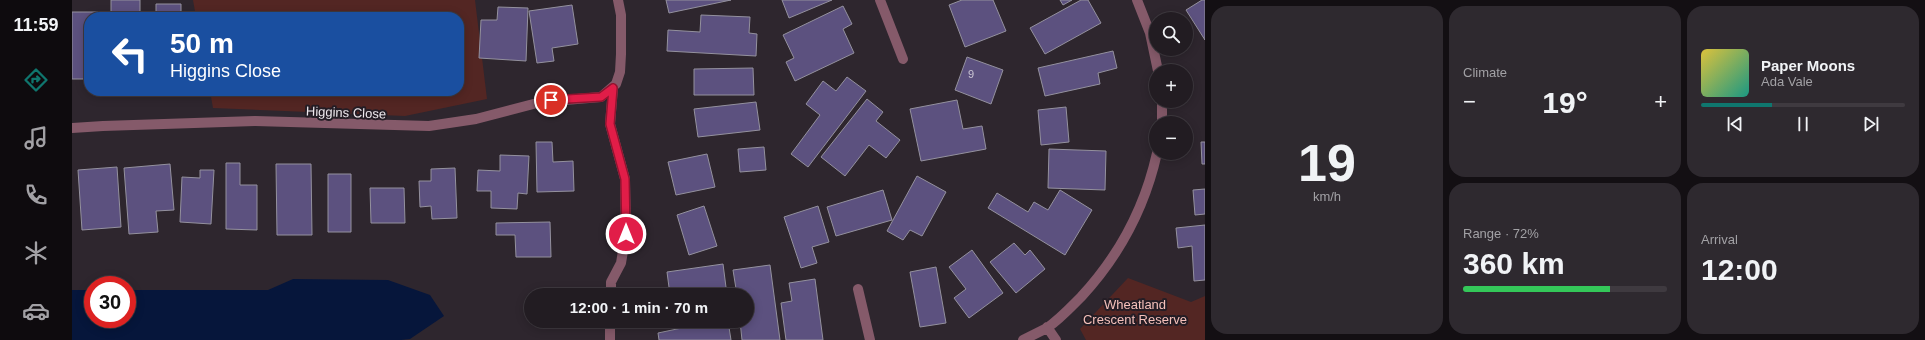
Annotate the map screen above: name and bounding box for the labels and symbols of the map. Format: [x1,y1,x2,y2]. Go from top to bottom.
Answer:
house number: 9 [968,68,974,80]
pin [534,83,568,117]
street label: Higgins Close [306,104,386,121]
position arrow [605,213,647,255]
speed limit sign: 30 [84,276,136,328]
park label: Wheatland Crescent Reserve [1083,297,1187,327]

